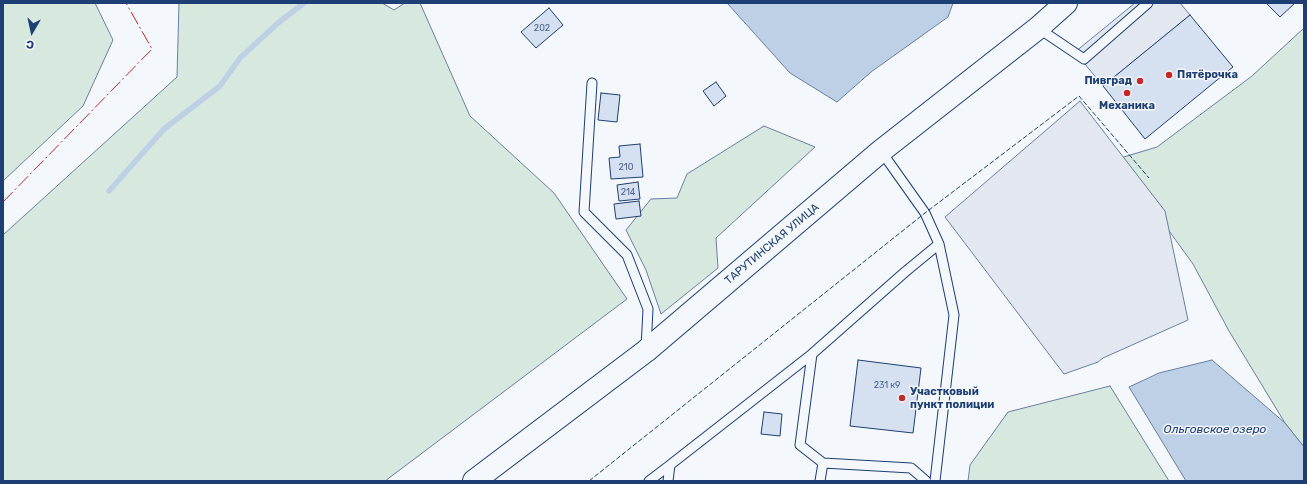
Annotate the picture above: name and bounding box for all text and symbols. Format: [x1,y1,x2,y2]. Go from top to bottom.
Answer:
north arrow [12,12,52,52]
house number: 202 [534,23,550,33]
text: С [25,37,35,51]
place label: Пятёрочка [1177,68,1238,82]
marker: Пятёрочка [1164,70,1174,80]
place label: Пивград [1084,74,1132,88]
marker: Пивград [1135,76,1145,86]
marker: Механика [1122,88,1132,98]
place label: Механика [1099,99,1155,113]
house number: 210 [619,162,633,172]
house number: 214 [621,187,635,197]
street label: ТАРУТИНСКАЯ УЛИЦА [722,201,822,287]
house number: 231 к9 [874,380,900,390]
place label: Участковый пункт полиции [910,385,994,411]
marker: Участковый пункт полиции [897,393,907,403]
water label: Ольговское озеро [1164,423,1266,437]

